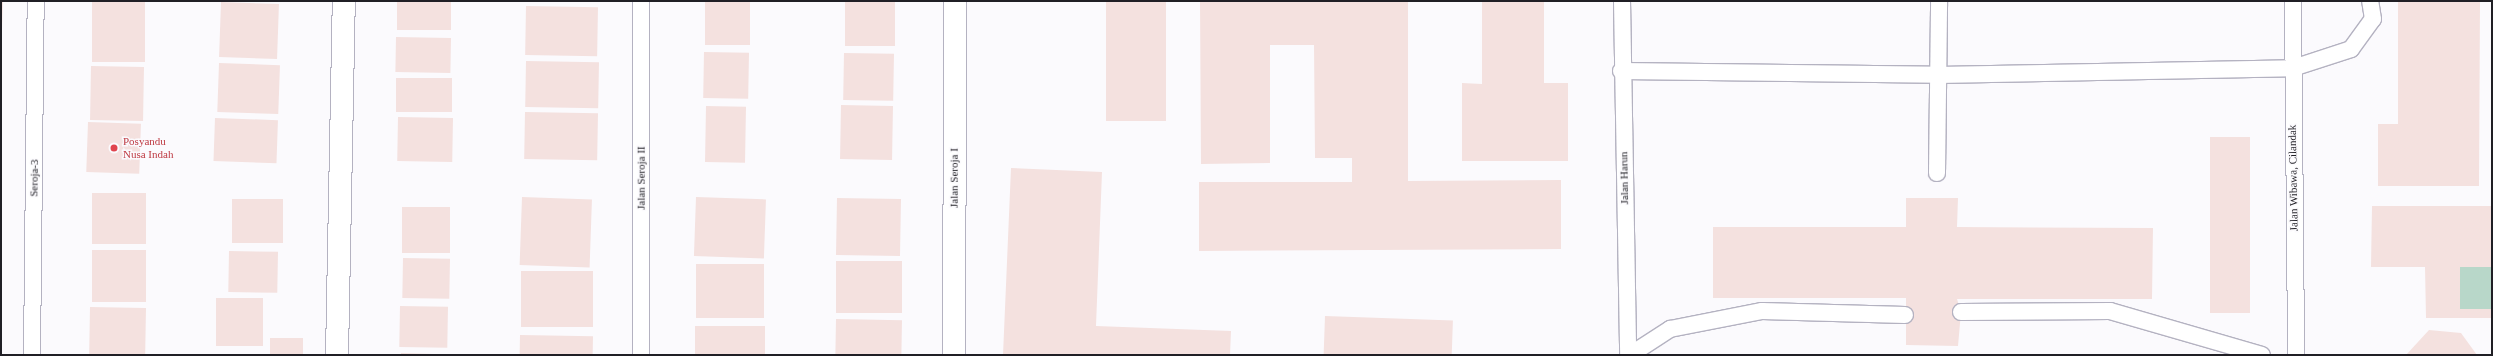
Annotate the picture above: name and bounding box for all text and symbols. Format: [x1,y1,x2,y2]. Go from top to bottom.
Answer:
street label: Jalan Wibawa, Cilandak [2285,125,2301,231]
place label: Posyandu Nusa Indah [123,135,173,161]
marker: Posyandu Nusa Indah [108,142,120,154]
street label: Jalan Seroja II [634,146,648,210]
street label: Jalan Seroja I [947,148,961,208]
street label: Jalan Harun [1617,151,1631,205]
street label: Seroja-3 [27,159,41,197]

